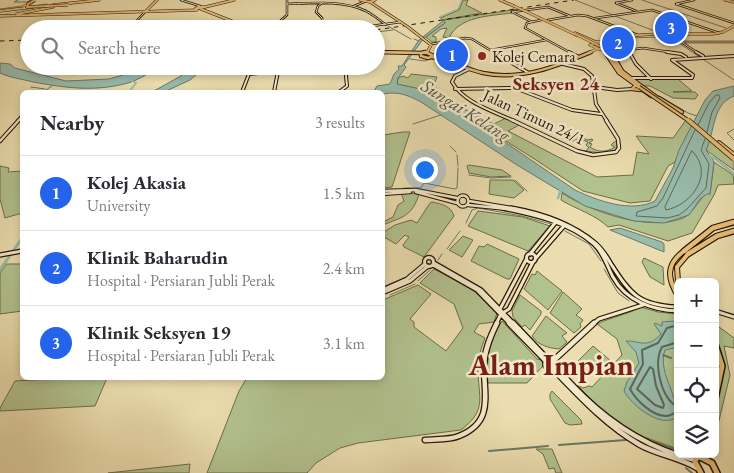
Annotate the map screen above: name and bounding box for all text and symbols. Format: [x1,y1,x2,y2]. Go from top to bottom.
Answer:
pin: 3 [655,9,687,47]
search box [20,20,385,75]
pin: 2 [602,24,634,62]
icon: search [38,34,66,62]
text: Search here [78,35,160,60]
pin: 1 [436,36,468,74]
place label: Kolej Cemara [492,46,576,67]
marker: Kolej Cemara [476,50,488,62]
district label: Seksyen 24 [513,71,600,96]
water label: Sungai Kelang [416,73,515,147]
street label: Jalan Timun 24/1 [478,83,588,150]
text: Nearby [40,109,104,136]
text: 3 results [315,112,365,133]
your location [412,157,438,183]
text: Kolej Akasia [87,170,186,195]
text: 1 [52,183,60,204]
text: 1.5 km [323,183,365,204]
text: University [87,195,151,216]
text: Klinik Baharudin [87,245,228,270]
text: 2 [52,258,60,279]
text: 2.4 km [323,258,365,279]
text: Hospital · Persiaran Jubli Perak [87,270,275,291]
map controls [674,278,719,458]
button: + [674,278,719,323]
text: Klinik Seksyen 19 [87,320,231,345]
button: − [674,323,719,368]
text: 3 [52,333,60,354]
text: 3.1 km [323,333,365,354]
text: Hospital · Persiaran Jubli Perak [87,345,275,366]
district label: Alam Impian [467,345,634,384]
button: locate [674,368,719,413]
button: layers [674,413,719,458]

